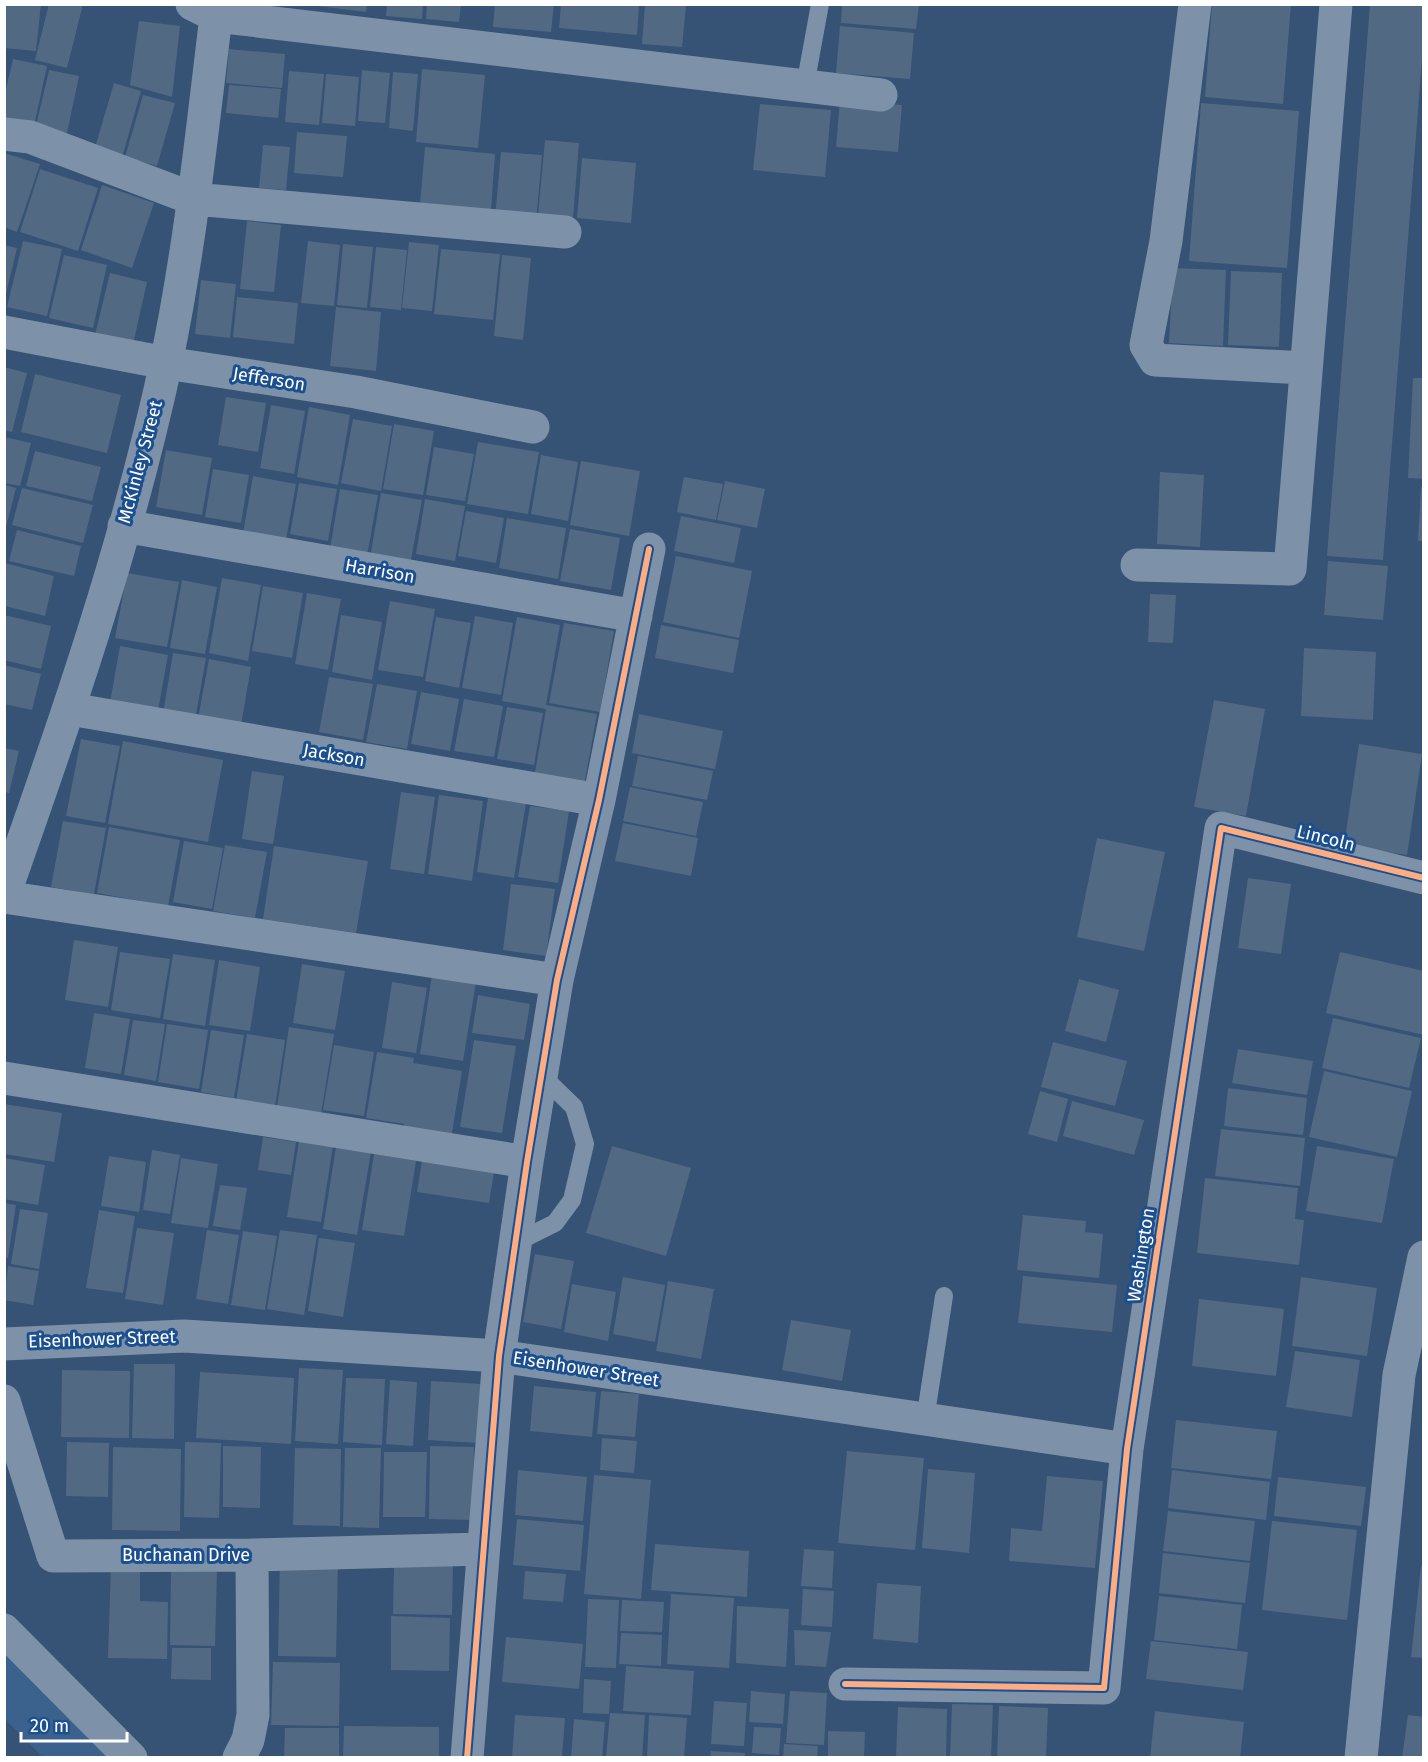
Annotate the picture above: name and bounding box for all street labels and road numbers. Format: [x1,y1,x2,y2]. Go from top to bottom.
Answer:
street label: Jefferson [231,362,307,396]
street label: McKinley Street [113,398,167,526]
street label: Harrison [343,554,417,588]
street label: Jackson [301,739,367,771]
street label: Lincoln [1295,820,1357,856]
street label: Washington [1123,1206,1159,1304]
street label: Eisenhower Street [28,1325,177,1353]
street label: Eisenhower Street [511,1347,661,1392]
street label: Buchanan Drive [122,1544,250,1566]

